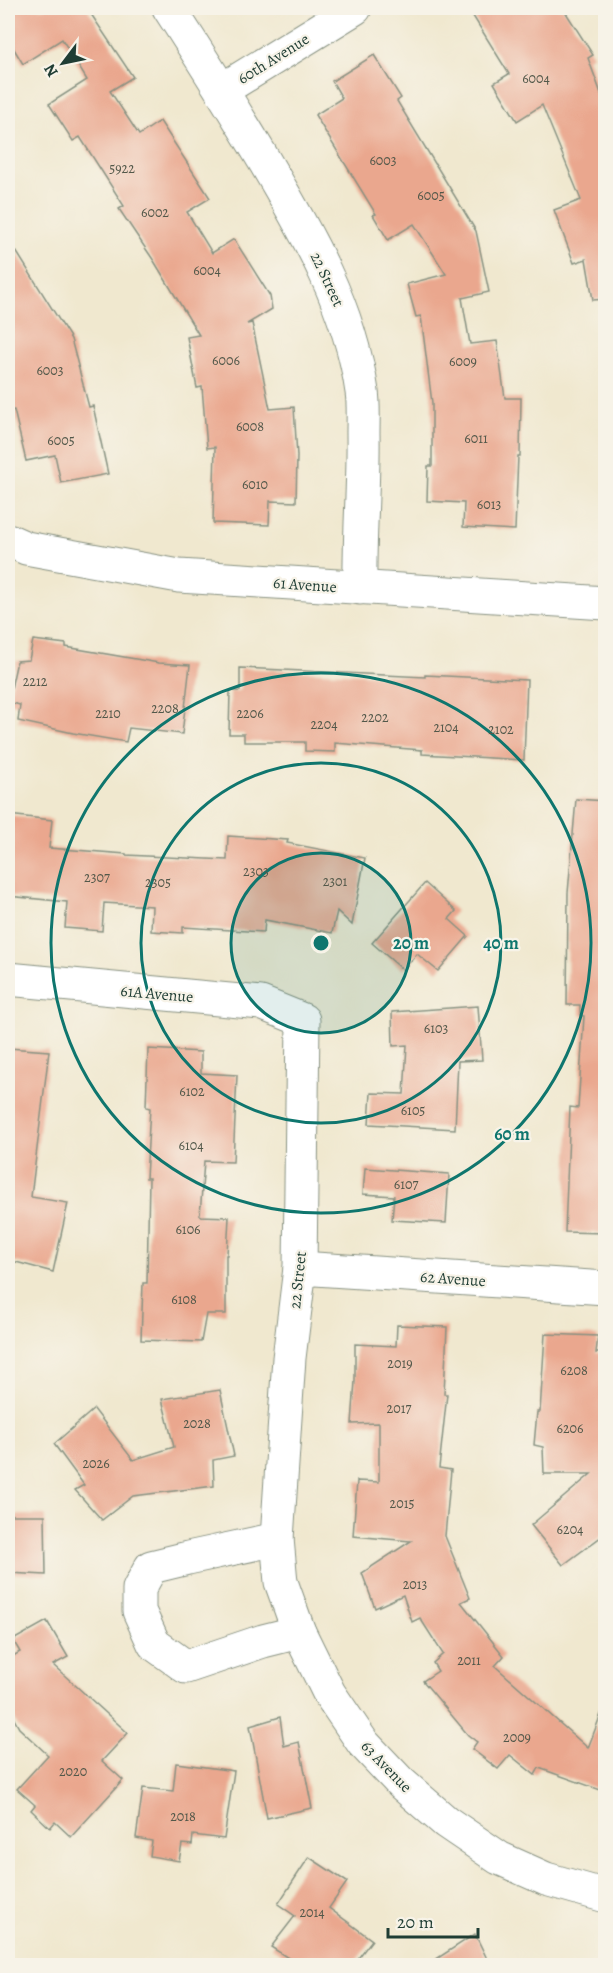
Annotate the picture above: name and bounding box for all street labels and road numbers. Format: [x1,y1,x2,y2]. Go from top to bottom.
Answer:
street label: 60th Avenue [234,28,314,90]
street label: 22 Street [305,249,349,310]
street label: 61 Avenue [272,572,337,598]
street label: 61A Avenue [120,980,194,1008]
street label: 22 Street [284,1250,312,1310]
street label: 62 Avenue [419,1266,487,1292]
street label: 63 Avenue [356,1736,417,1798]

